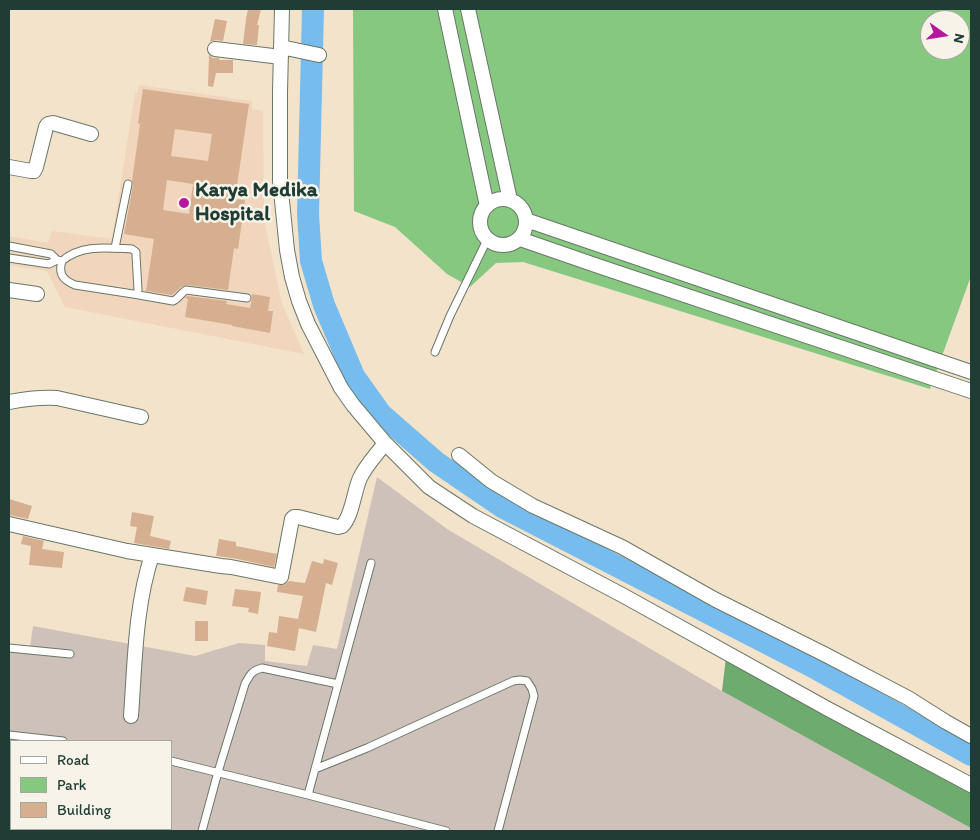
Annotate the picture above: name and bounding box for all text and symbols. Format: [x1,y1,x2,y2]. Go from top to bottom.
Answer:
north arrow [920,10,970,60]
text: N [950,32,968,45]
place label: Karya Medika Hospital [195,178,318,228]
marker: Karya Medika Hospital [177,196,191,210]
legend [10,740,172,830]
text: Road [57,751,89,769]
text: Park [57,776,87,794]
text: Building [57,801,111,819]

